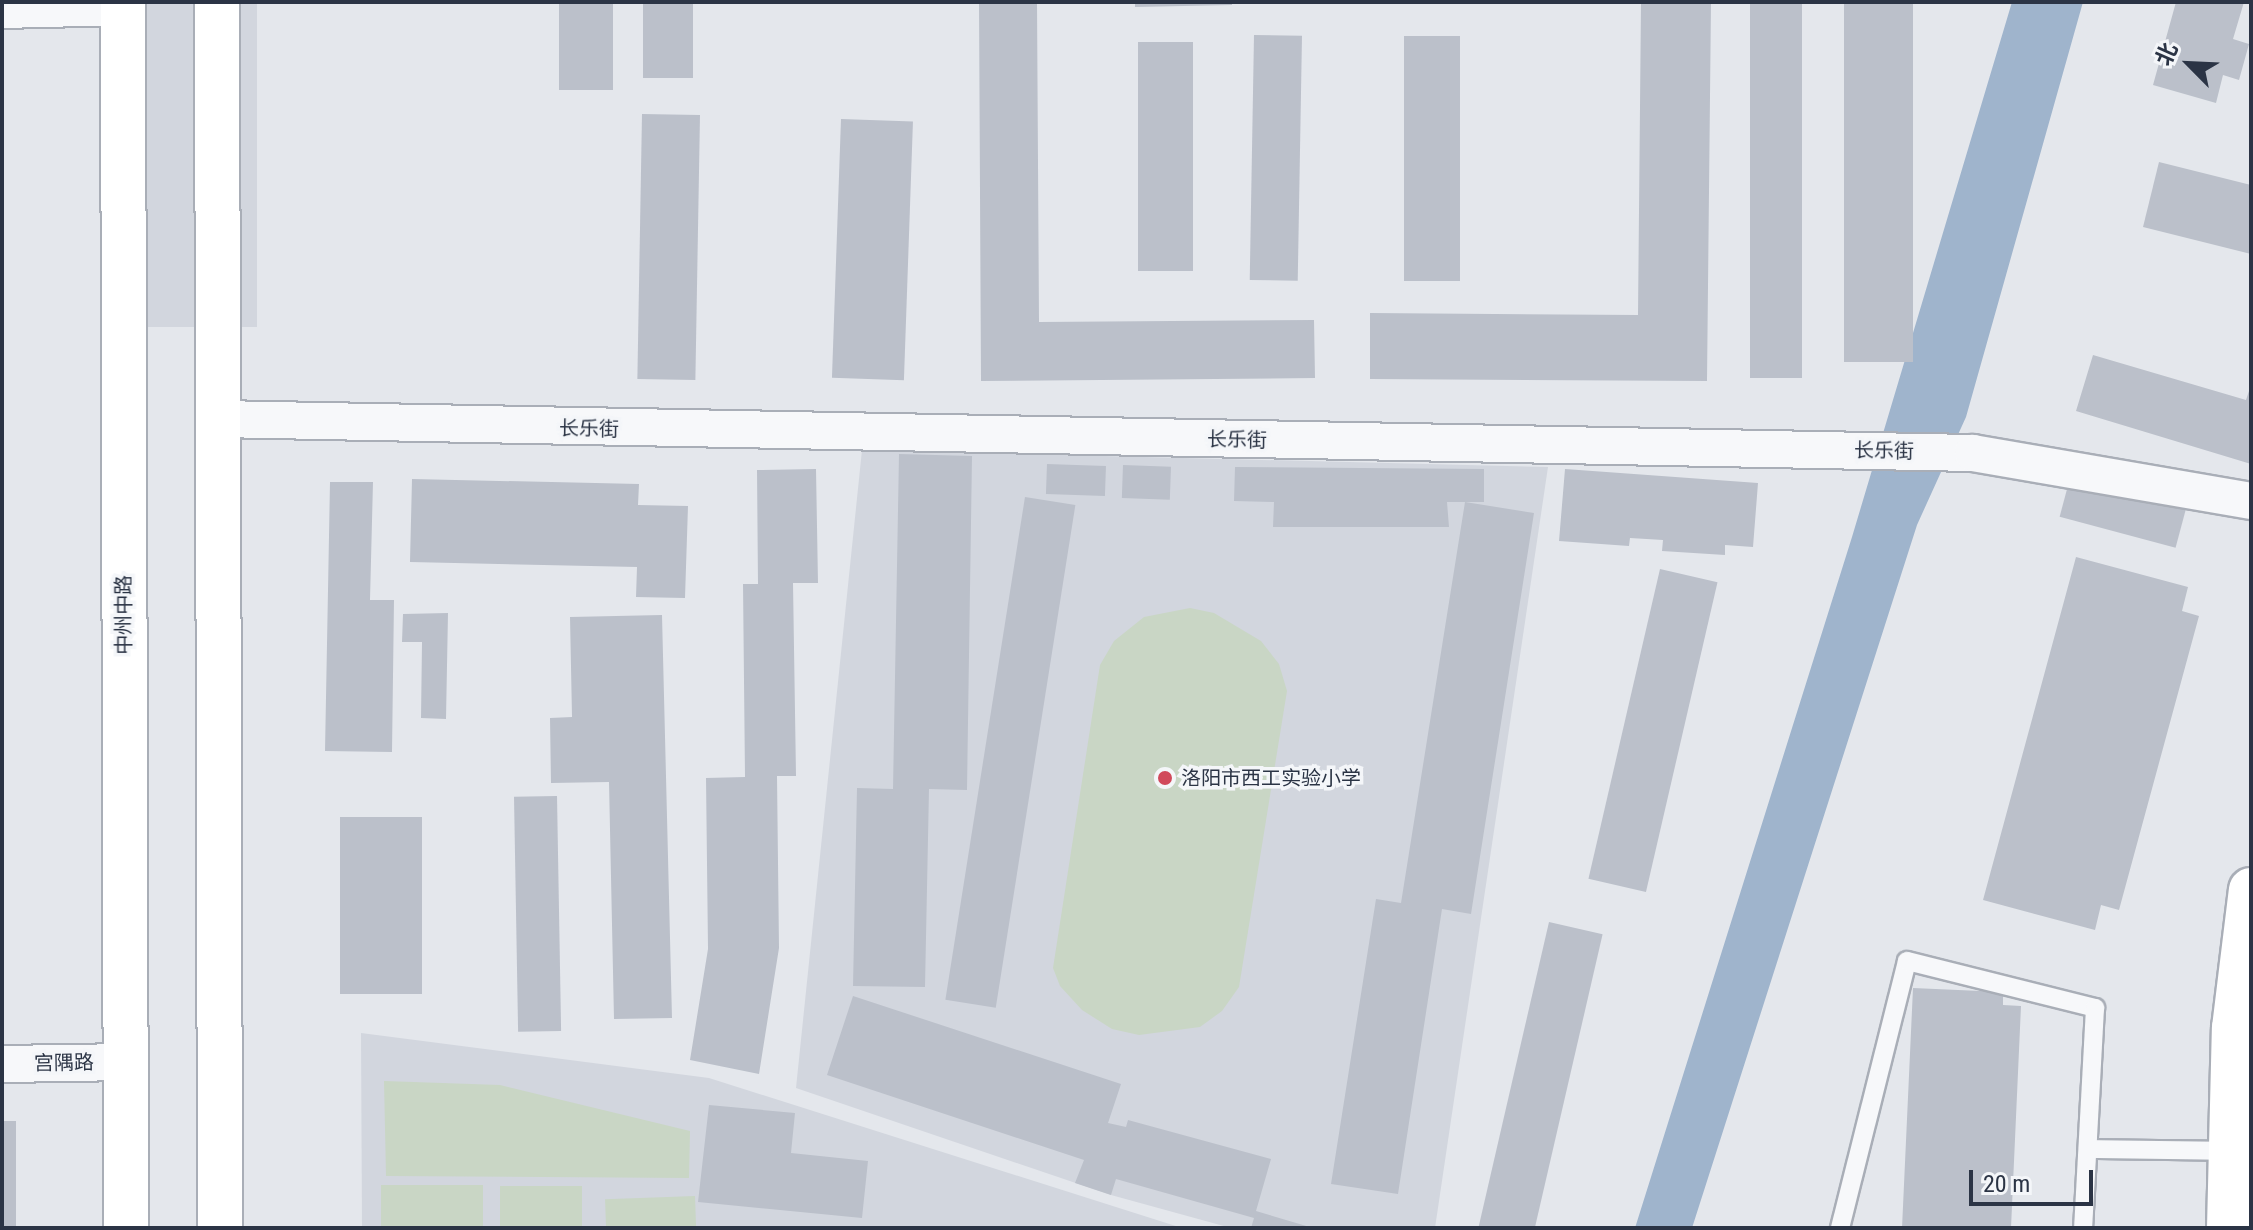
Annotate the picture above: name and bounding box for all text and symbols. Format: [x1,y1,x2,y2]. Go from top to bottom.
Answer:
north arrow [2149,24,2229,104]
text: 北 [2151,39,2183,69]
street label: 长乐街 [559,416,619,442]
street label: 长乐街 [1207,427,1267,453]
street label: 长乐街 [1854,438,1914,464]
street label: 中州中路 [112,575,136,655]
place label: 洛阳市西工实验小学 [1181,766,1361,790]
marker: 洛阳市西工实验小学 [1156,769,1174,787]
street label: 宫隅路 [34,1050,94,1076]
scale bar [1973,1154,2097,1204]
text: 20 m [1983,1170,2030,1198]

